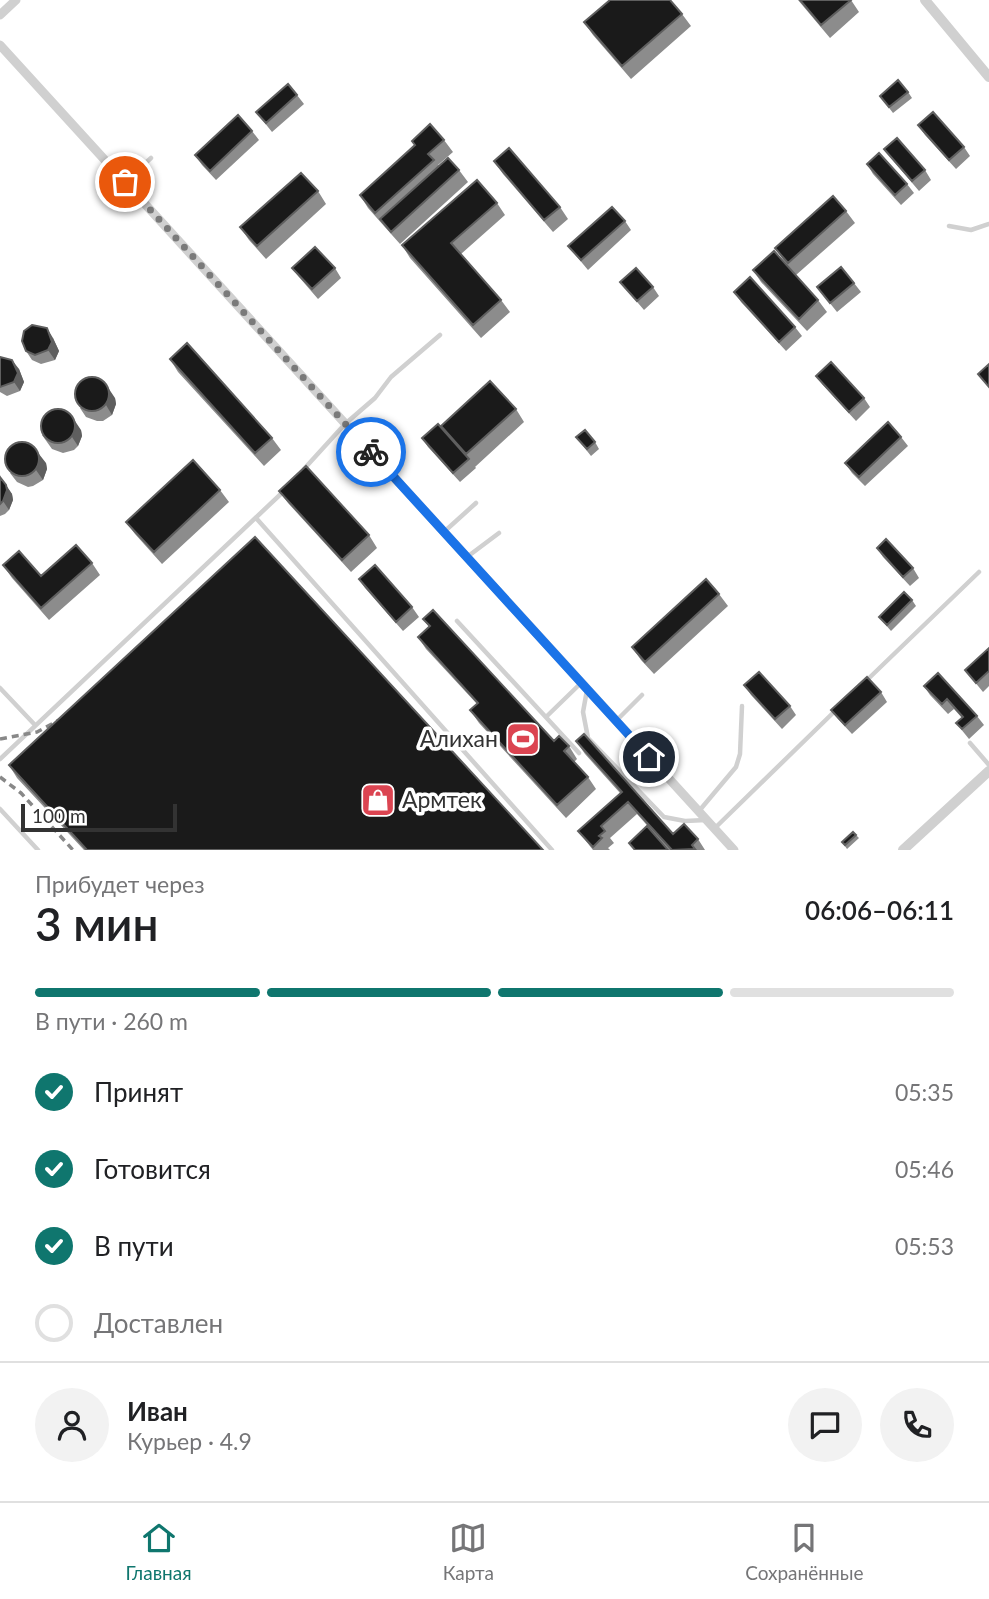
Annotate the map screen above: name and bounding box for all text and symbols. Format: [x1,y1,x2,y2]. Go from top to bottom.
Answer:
pin [95,152,155,212]
icon: bag [106,163,144,201]
courier [336,417,406,487]
icon: bike [352,433,390,471]
sports icon: Алихан [504,720,542,758]
place label: Алихан [420,724,498,752]
pin [619,727,679,787]
icon: home [630,738,668,776]
shop icon: Армтек [359,781,397,819]
place label: Армтек [402,785,482,813]
scale bar [21,801,177,833]
text: 100 m [32,804,86,827]
text: Прибудет через [35,870,205,898]
text: 06:06–06:11 [805,894,954,926]
text: 3 мин [35,896,159,951]
text: В пути · 260 m [35,1007,188,1035]
icon: check [35,1073,73,1111]
text: Принят [94,1076,183,1108]
text: 05:35 [895,1078,954,1106]
icon: check [35,1150,73,1188]
text: Готовится [94,1153,211,1185]
text: 05:46 [895,1155,954,1183]
icon: check [35,1227,73,1265]
text: В пути [94,1230,174,1262]
text: 05:53 [895,1232,954,1260]
text: Доставлен [94,1307,223,1339]
button: person [35,1388,109,1462]
button: chat [788,1388,862,1462]
button: phone [880,1388,954,1462]
text: Иван [127,1395,188,1427]
text: Курьер · 4.9 [127,1427,252,1455]
tab: Главная [126,1519,192,1584]
tab: Карта [443,1519,494,1584]
tab: Сохранённые [745,1519,863,1584]

